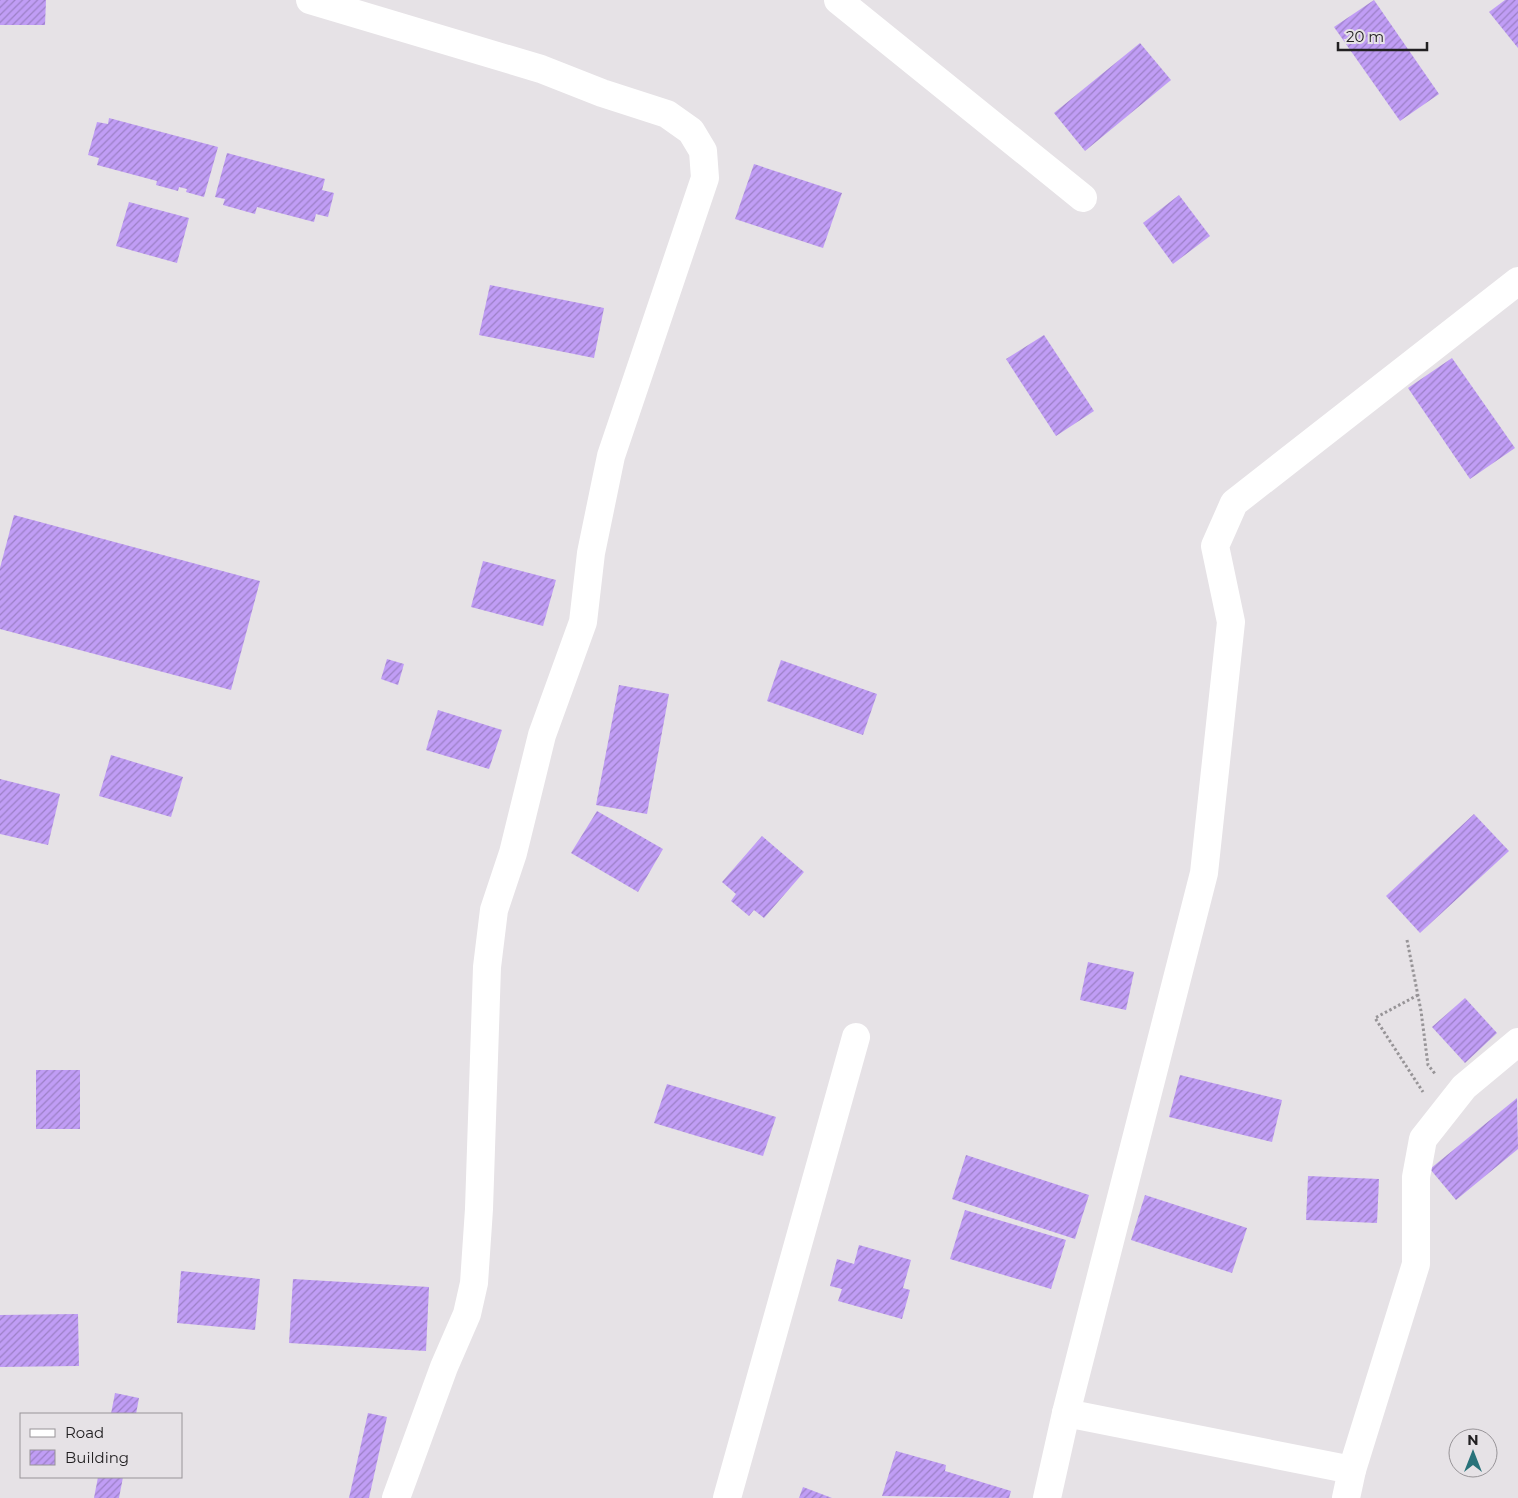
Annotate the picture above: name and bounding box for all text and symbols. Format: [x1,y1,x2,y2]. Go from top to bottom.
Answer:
scale bar [1338,20,1427,52]
text: 20 m [1346,27,1384,46]
legend [20,1413,182,1478]
text: Road [65,1423,104,1442]
north arrow [1448,1428,1498,1478]
text: N [1467,1431,1479,1449]
text: Building [65,1448,129,1467]

